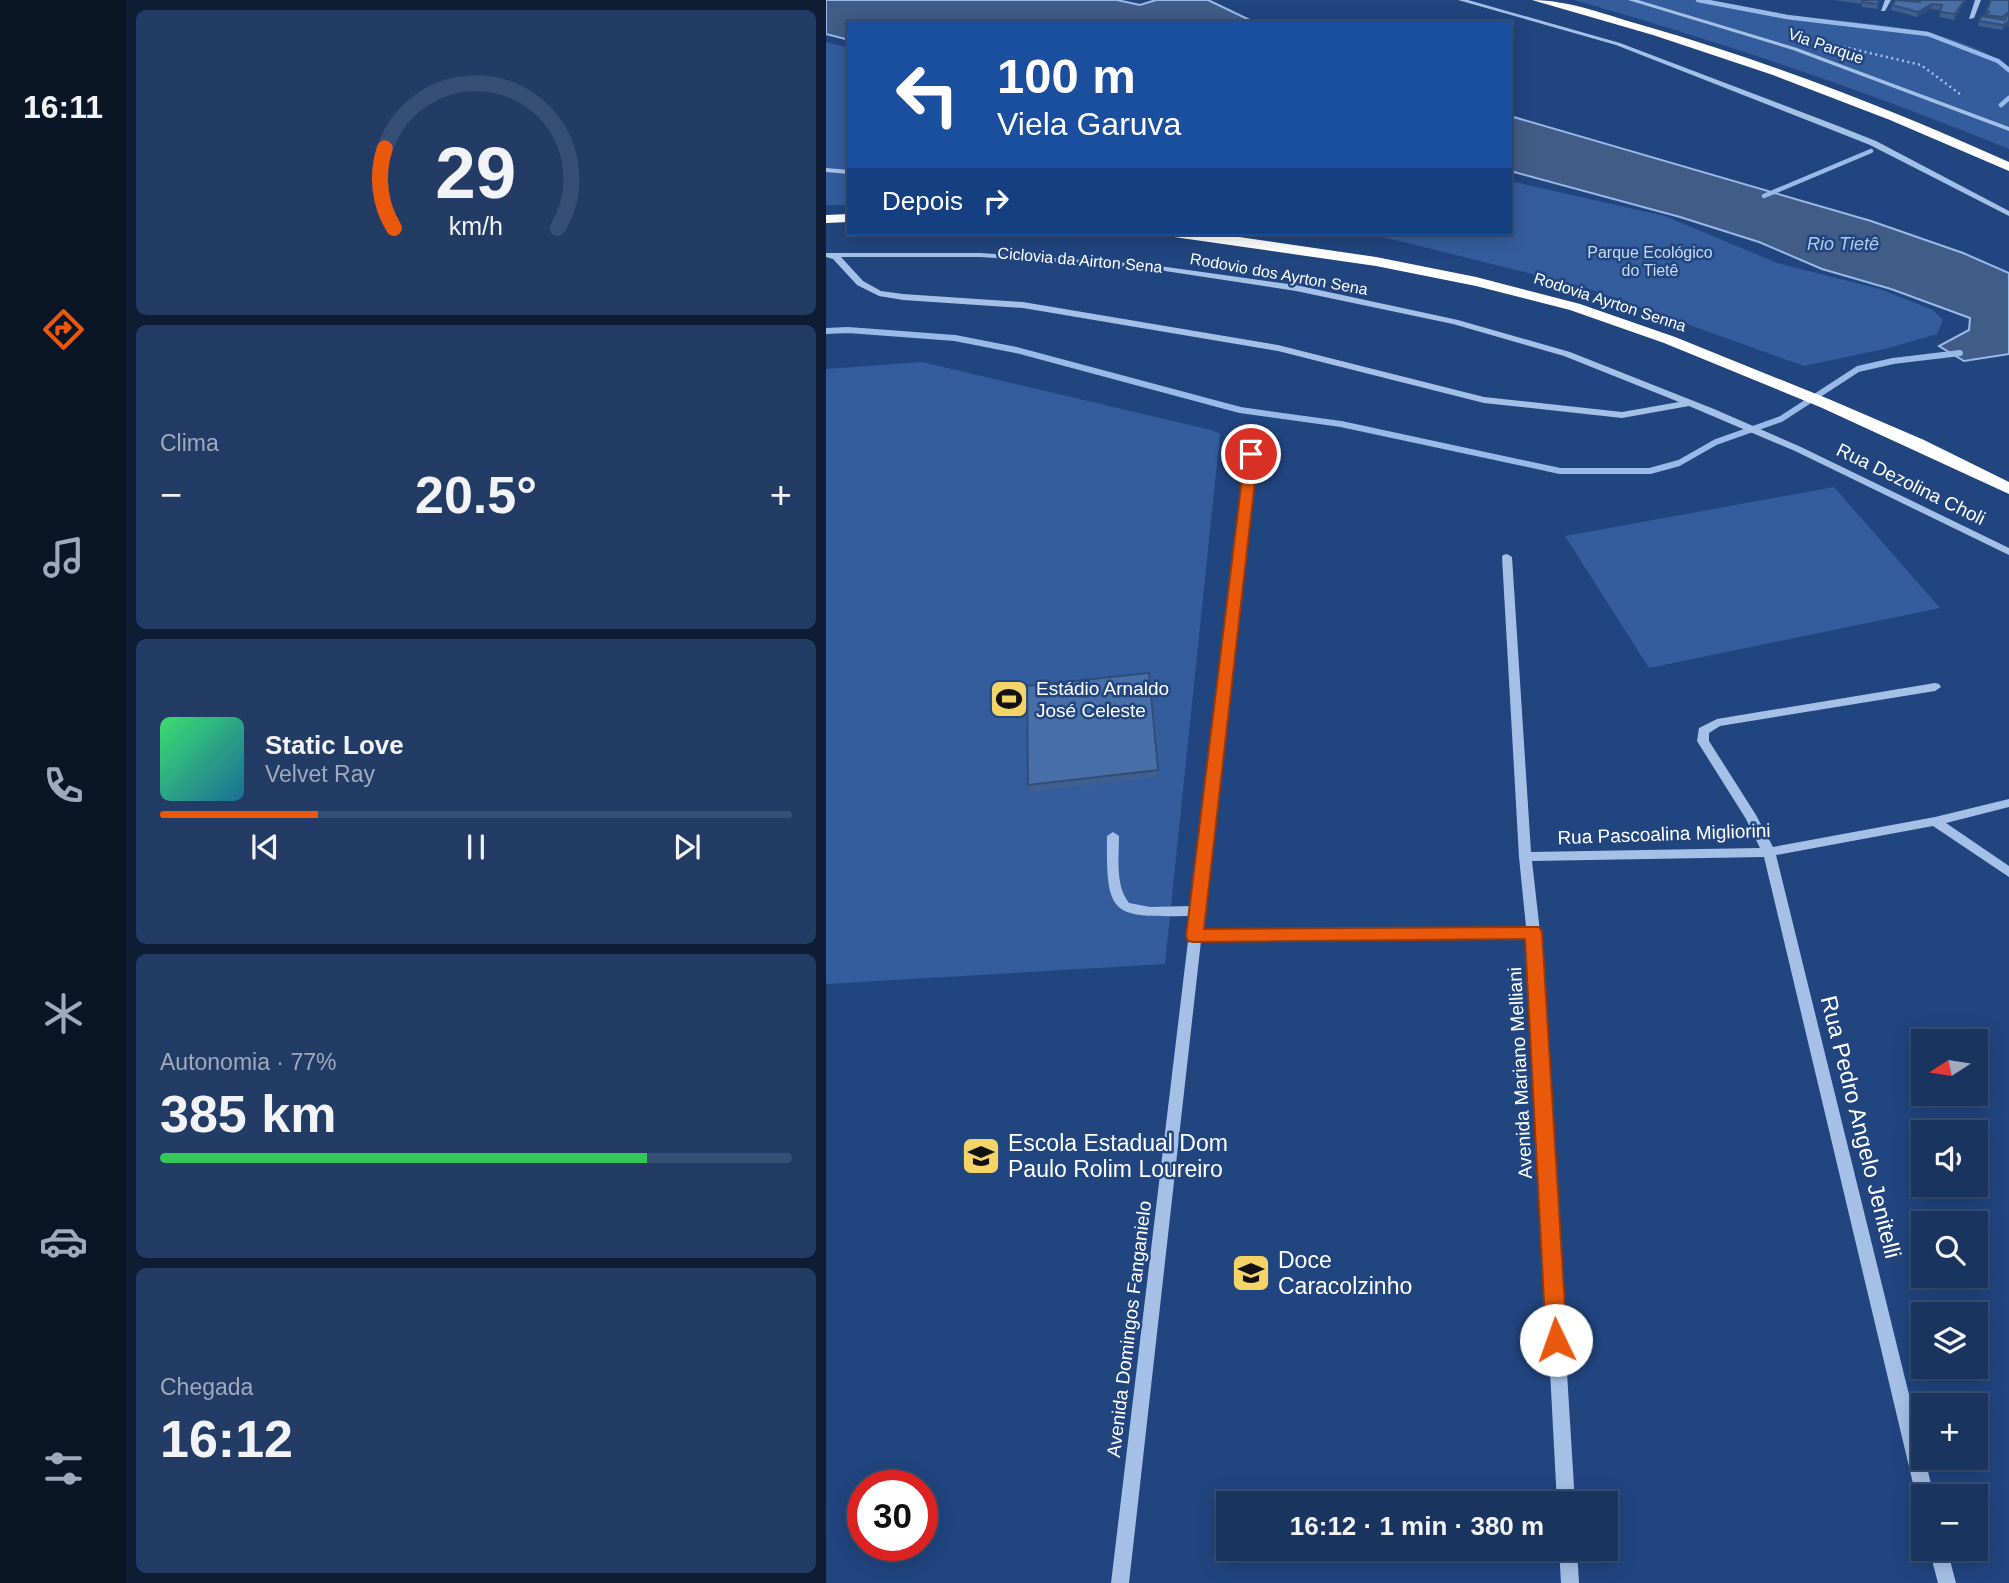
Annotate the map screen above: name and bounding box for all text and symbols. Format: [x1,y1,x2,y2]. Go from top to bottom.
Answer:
street label: Via Parque [1786,25,1866,67]
icon: left [882,49,973,140]
text: 100 m [997,49,1136,103]
text: 16:11 [23,89,103,125]
text: Viela Garuva [997,106,1181,142]
text: 29 [436,133,516,214]
icon: right [977,182,1015,220]
text: Depois [882,186,963,216]
text: km/h [449,212,503,240]
water label: Rio Tietê [1807,234,1879,254]
street label: Ciclovia da Airton Sena [997,244,1163,276]
park label: Parque Ecológico do Tietê [1587,244,1713,279]
street label: Rodovio dos Ayrton Sena [1189,250,1369,298]
street label: Rodovia Ayrton Senna [1532,269,1688,335]
icon: directions [39,305,88,354]
pin [1221,424,1281,484]
text: Clima [160,430,219,456]
icon: arrive [1232,435,1270,473]
street label: Rua Dezolina Choli [1833,439,1989,529]
text: 20.5° [415,466,537,524]
text: − [160,474,182,516]
text: + [770,474,792,516]
icon: music [39,533,88,582]
sports icon: Estádio Arnaldo José Celeste [988,678,1030,720]
place label: Estádio Arnaldo José Celeste [1036,678,1169,721]
text: Static Love [265,730,404,760]
icon: phone [39,761,88,810]
text: Velvet Ray [265,761,375,787]
street label: Rua Pascoalina Migliorini [1557,820,1771,848]
icon: previous [246,828,284,866]
icon: pause [457,828,495,866]
icon: next [668,828,706,866]
street label: Avenida Mariano Melliani [1504,967,1536,1179]
icon: climate [39,989,88,1038]
street label: Rua Pedro Angelo Jenitelli [1816,993,1906,1261]
north arrow [1911,1029,1988,1106]
map controls [1911,1029,1988,1561]
text: Autonomia · 77% [160,1049,336,1075]
text: 385 km [160,1085,336,1143]
button: sound [1911,1120,1988,1197]
place label: Escola Estadual Dom Paulo Rolim Loureiro [1008,1130,1228,1182]
school or university icon: Escola Estadual Dom Paulo Rolim Loureiro [960,1135,1002,1177]
street label: Avenida Domingos Fanganielo [1103,1199,1155,1459]
button: search [1911,1211,1988,1288]
icon: car [39,1217,88,1266]
place label: Doce Caracolzinho [1278,1247,1412,1299]
school or university icon: Doce Caracolzinho [1230,1252,1272,1294]
button: layers [1911,1302,1988,1379]
position arrow [1519,1303,1593,1377]
text: Chegada [160,1374,253,1400]
button: + [1911,1393,1988,1470]
text: 16:12 [160,1410,293,1468]
icon: filters [39,1444,88,1493]
speed limit sign: 30 [847,1470,938,1561]
button: − [1911,1484,1988,1561]
text: 16:12 · 1 min · 380 m [1290,1511,1544,1541]

